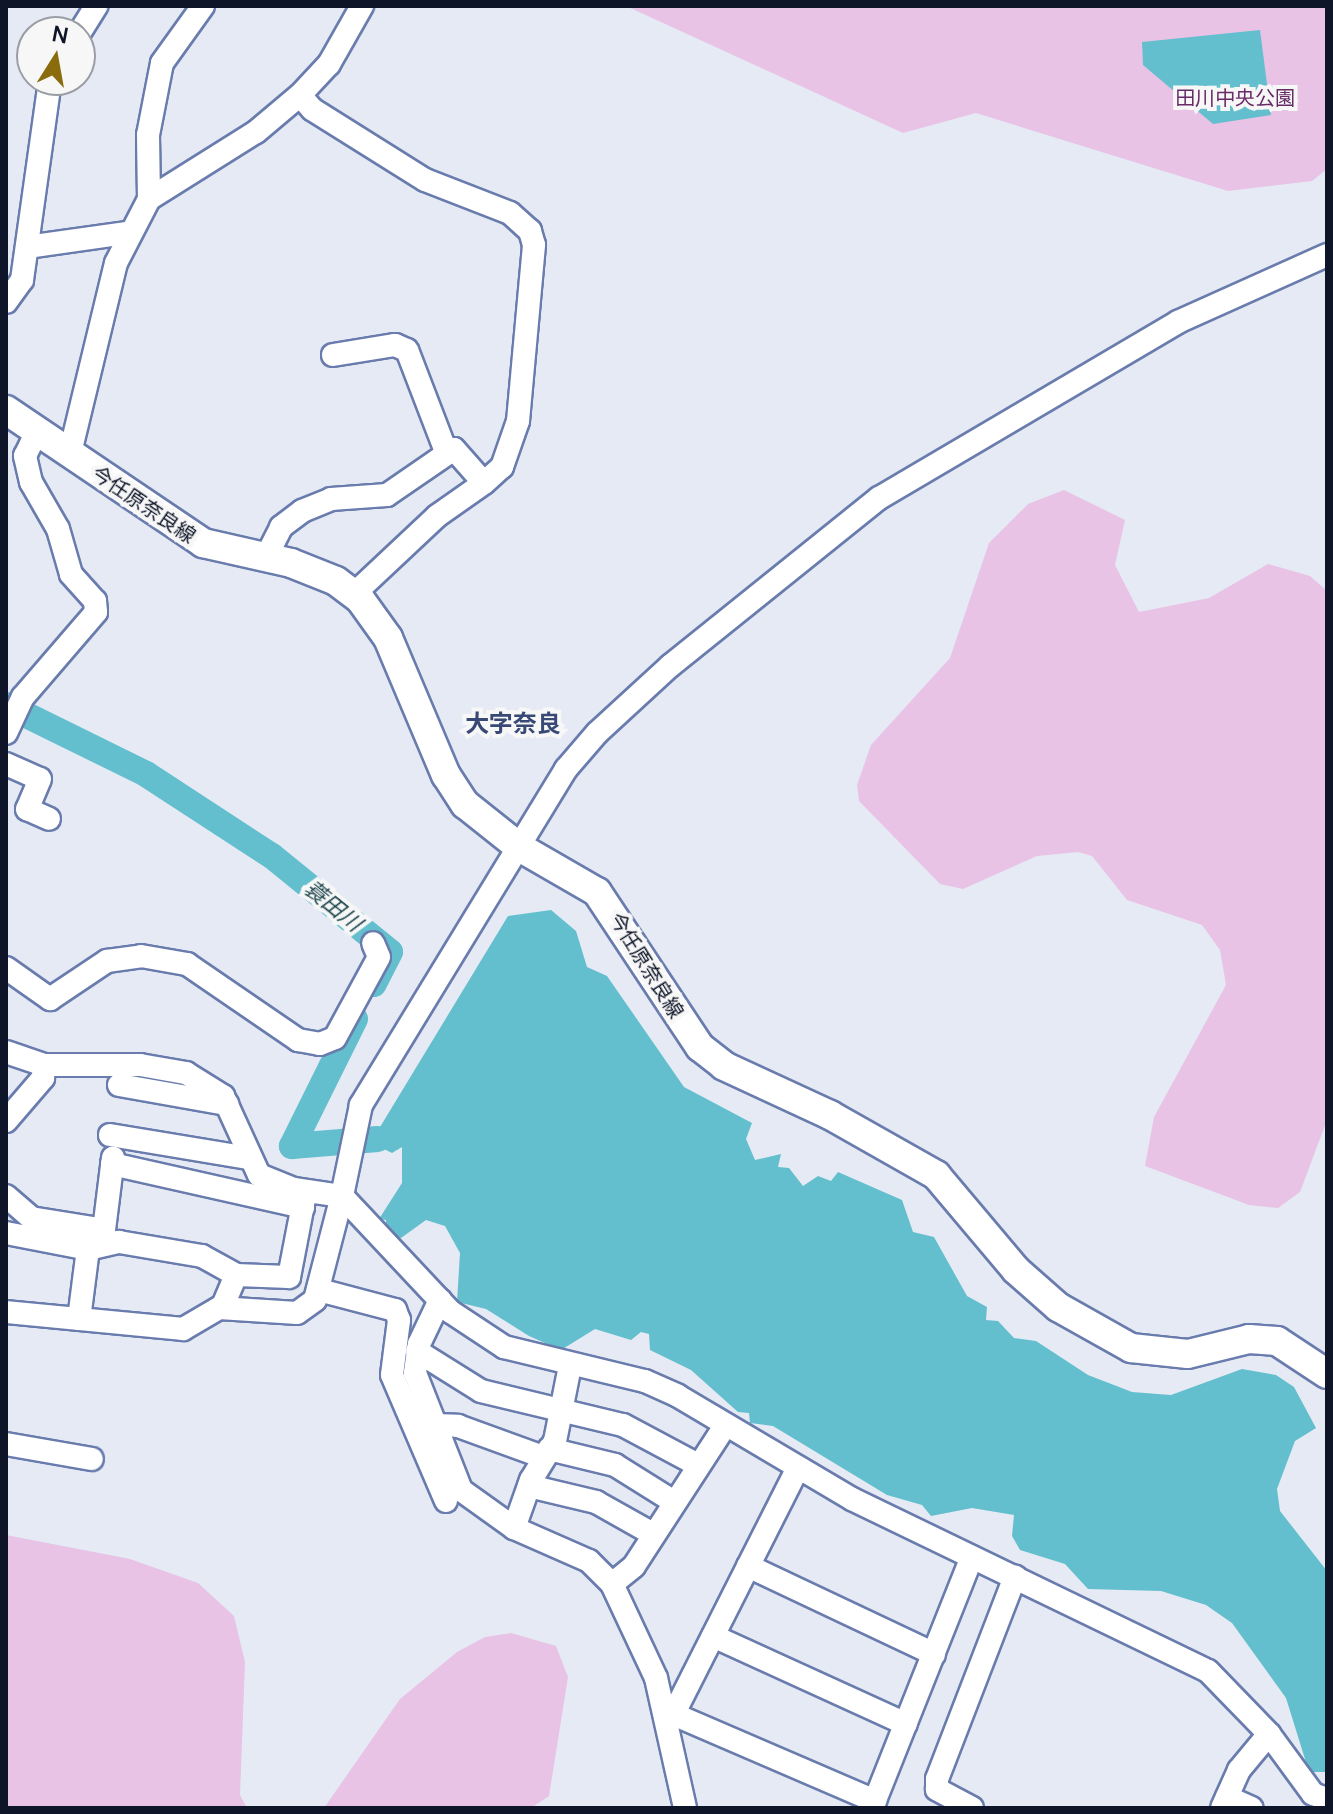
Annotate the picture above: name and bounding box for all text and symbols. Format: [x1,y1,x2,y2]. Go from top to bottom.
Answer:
north arrow [16,16,96,96]
text: N [50,18,71,51]
park label: 田川中央公園 [1175,85,1295,109]
street label: 今任原奈良線 [88,461,200,547]
district label: 大字奈良 [465,709,561,737]
water label: 蓑田川 [299,875,367,937]
street label: 今任原奈良線 [605,908,689,1022]

